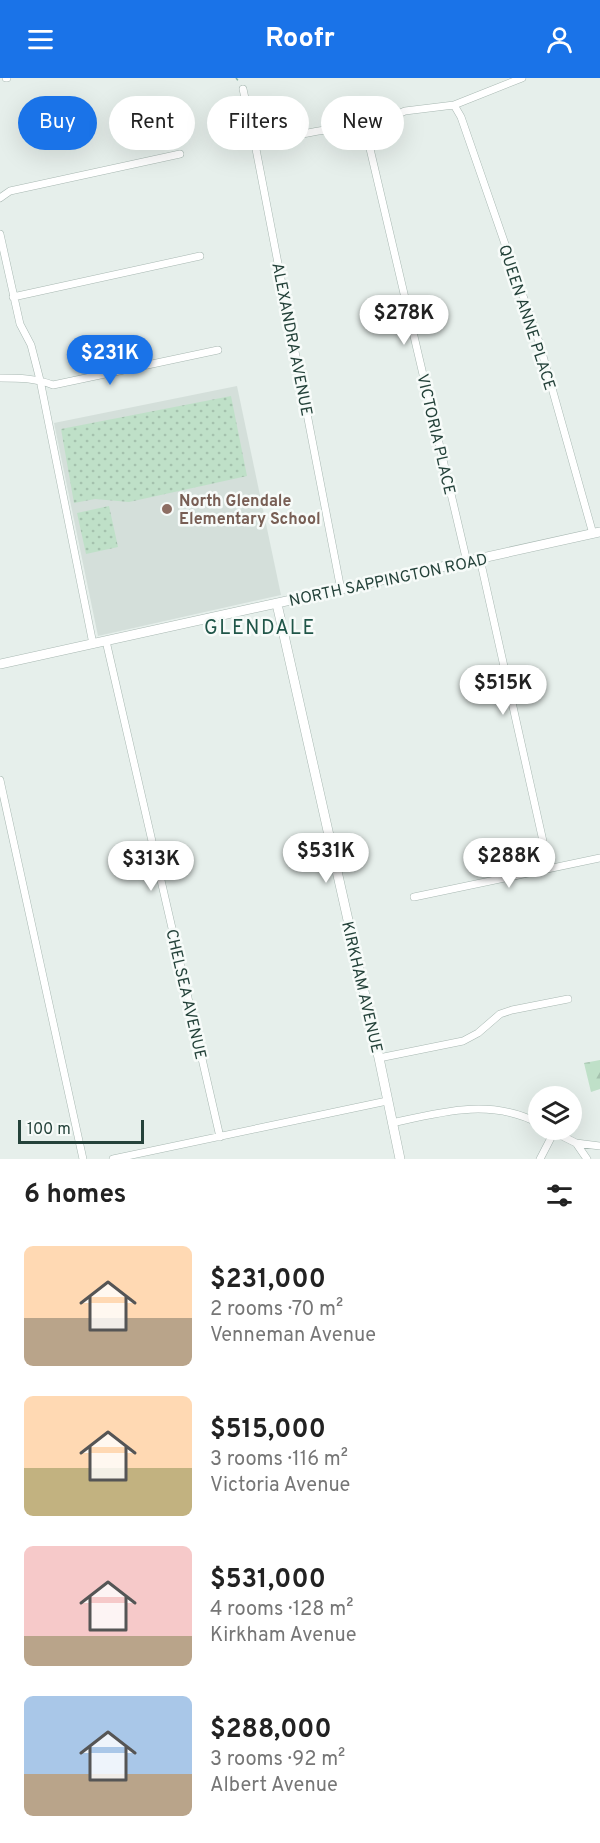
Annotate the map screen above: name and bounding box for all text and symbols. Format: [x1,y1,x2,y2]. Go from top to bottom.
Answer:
text: Roofr [265,22,335,56]
icon: menu [24,23,57,56]
icon: person [543,23,576,56]
chip: Buy [18,96,97,150]
chip: Rent [109,96,195,150]
chip: Filters [207,96,309,150]
chip: New [321,96,404,150]
street label: QUEEN ANNE PLACE [493,242,559,393]
street label: ALEXANDRA AVENUE [266,261,316,418]
pin: $278K [362,295,446,346]
text: $278K [374,301,434,327]
pin: $231K [68,335,152,386]
text: $231K [81,341,139,367]
street label: VICTORIA PLACE [411,372,459,497]
place label: North Glendale Elementary School [179,492,321,530]
marker: North Glendale Elementary School [160,502,174,516]
street label: NORTH SAPPINGTON ROAD [287,550,489,612]
district label: GLENDALE [204,616,316,642]
pin: $515K [461,665,545,716]
text: $515K [474,671,532,697]
pin: $531K [284,833,368,884]
pin: $288K [467,838,551,889]
text: $531K [297,839,355,865]
pin: $313K [109,841,193,892]
text: $288K [477,844,541,870]
text: $313K [122,847,180,873]
street label: KIRKHAM AVENUE [336,920,386,1055]
street label: CHELSEA AVENUE [160,927,210,1062]
map controls [528,1086,582,1140]
button: layers [528,1086,582,1140]
scale bar [18,1117,144,1144]
text: 100 m [27,1120,71,1140]
text: 6 homes [24,1179,126,1212]
icon: filters [543,1179,576,1212]
text: $231,000 [210,1264,326,1297]
icon: home [72,1270,144,1342]
text: 2 rooms · 70 m² [210,1297,343,1323]
text: Venneman Avenue [210,1323,376,1349]
text: $515,000 [210,1414,326,1447]
icon: home [72,1420,144,1492]
text: 3 rooms · 116 m² [210,1447,348,1473]
text: Victoria Avenue [210,1473,350,1499]
text: $531,000 [210,1564,326,1597]
icon: home [72,1570,144,1642]
text: 4 rooms · 128 m² [210,1597,353,1623]
text: Kirkham Avenue [210,1623,356,1649]
text: $288,000 [210,1714,332,1747]
icon: home [72,1720,144,1792]
text: 3 rooms · 92 m² [210,1747,345,1773]
text: Albert Avenue [210,1773,338,1799]

